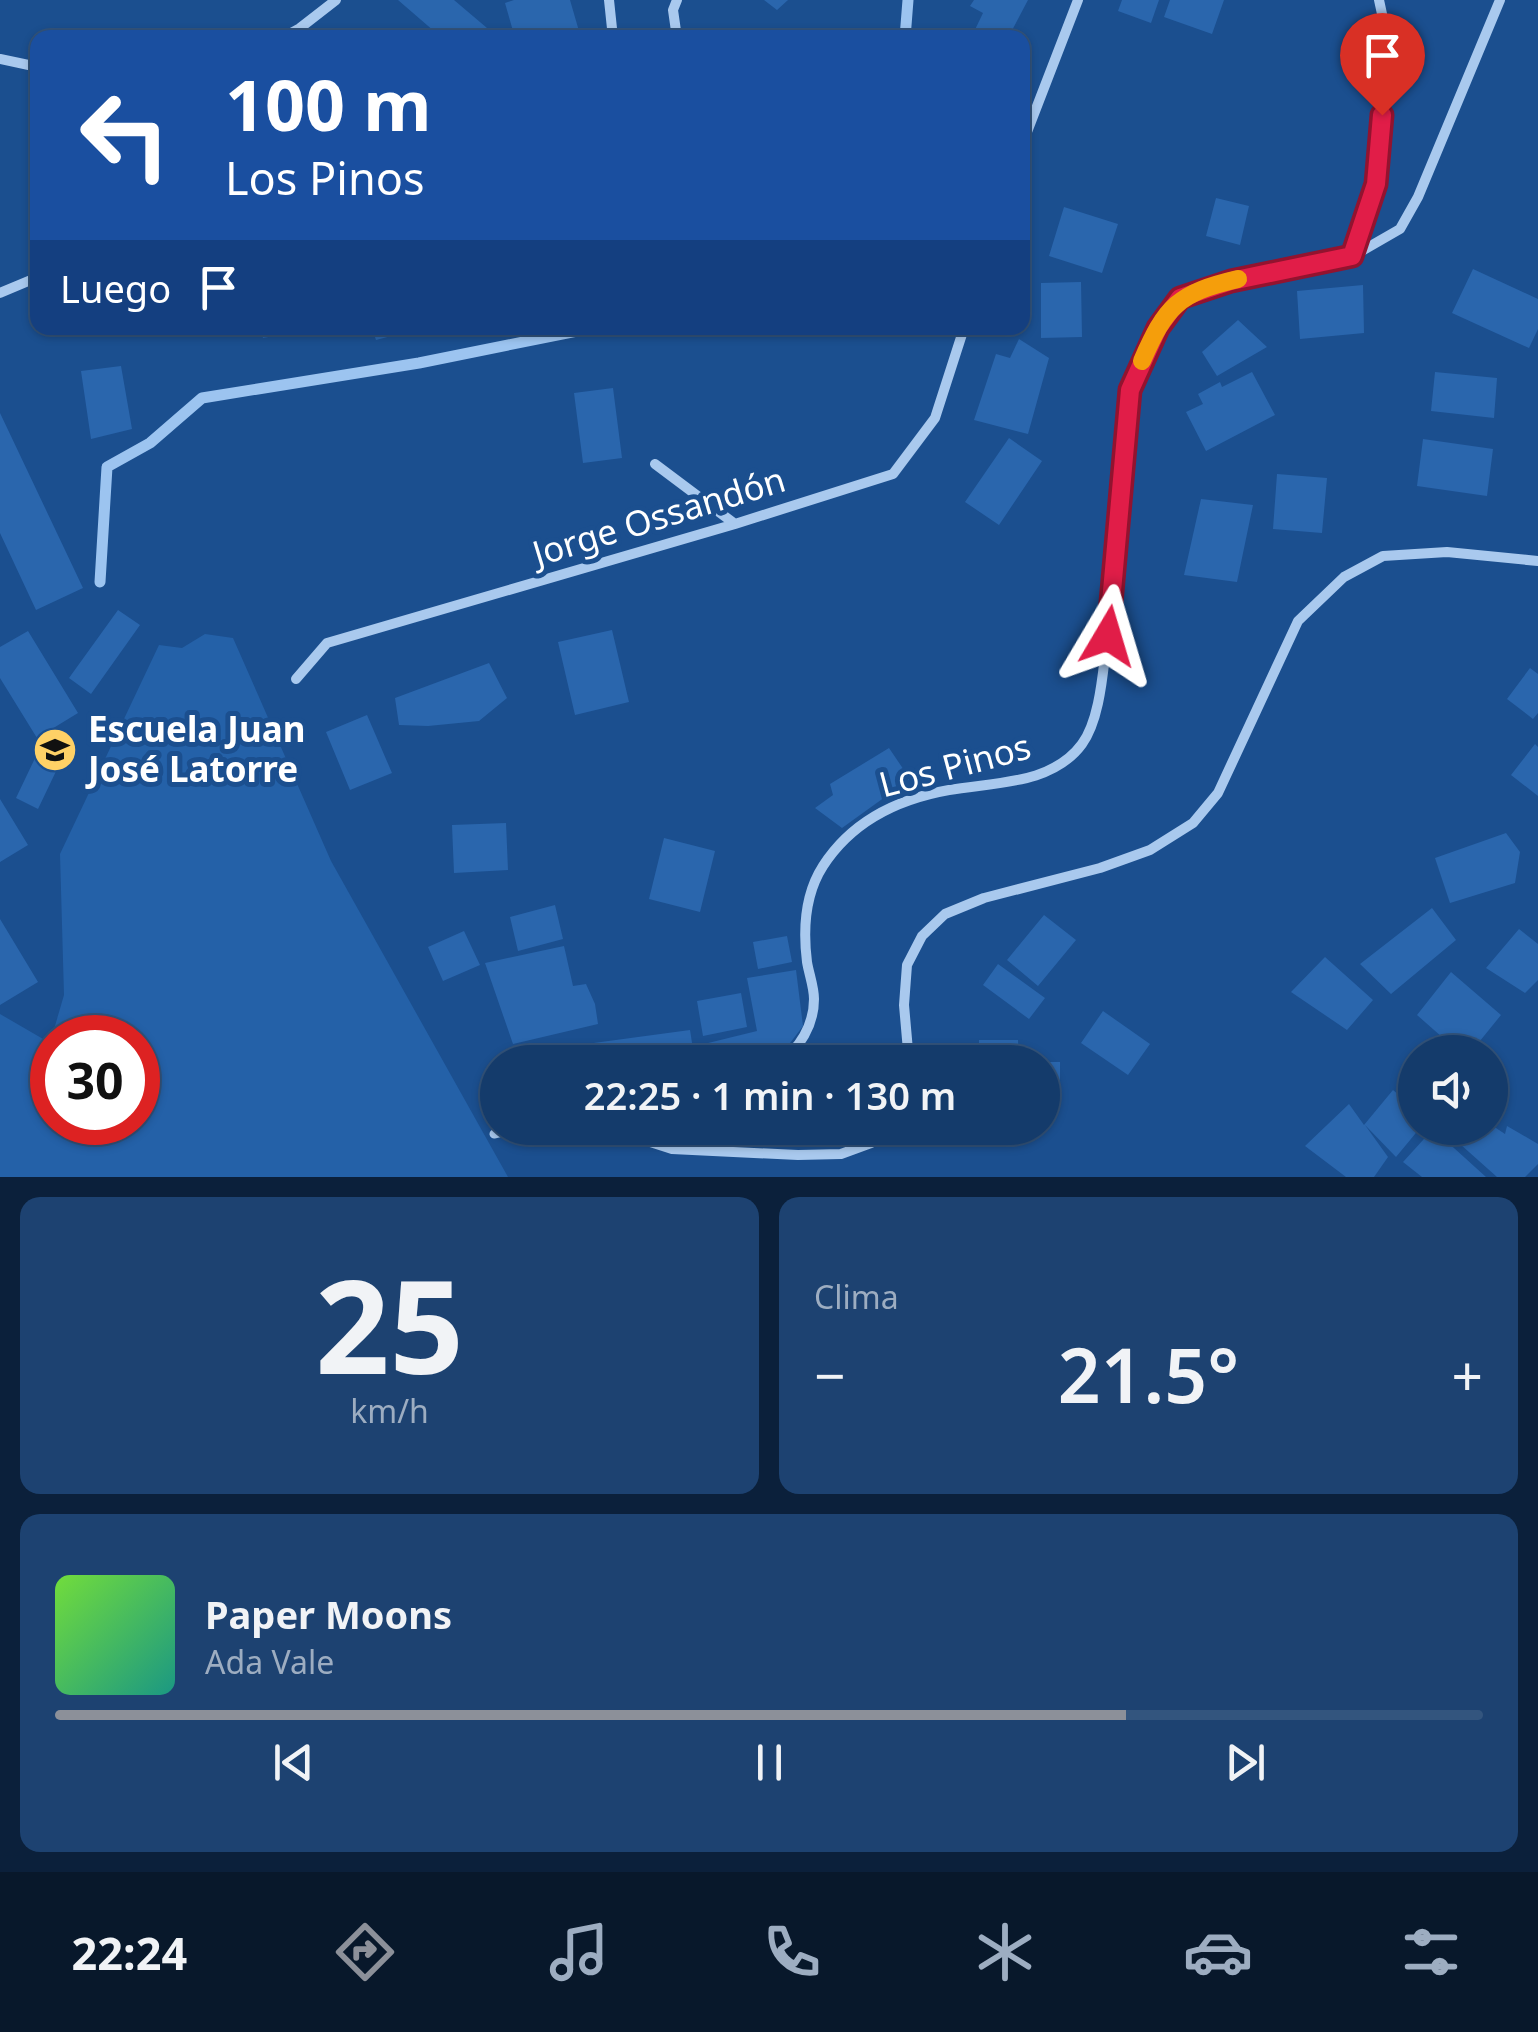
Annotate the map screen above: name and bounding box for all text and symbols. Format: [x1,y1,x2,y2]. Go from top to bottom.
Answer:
pin [1340,13,1425,116]
icon: arrive [1355,28,1410,83]
text: 100 m [225,56,432,152]
icon: left [60,70,190,200]
text: Los Pinos [225,147,425,208]
icon: arrive [191,260,246,315]
text: Luego [60,262,171,314]
street label: Jorge Ossandón [524,455,791,577]
position arrow [1056,584,1160,688]
place label: Escuela Juan José Latorre [85,705,305,792]
street label: Los Pinos [874,722,1036,807]
school or university icon: Escuela Juan José Latorre [32,727,78,773]
speed limit sign: 30 [30,1015,160,1145]
map controls [1398,1035,1508,1145]
button: sound [1398,1035,1508,1145]
text: 22:25 · 1 min · 130 m [584,1069,956,1121]
text: 25 [315,1235,464,1412]
text: Clima [814,1275,899,1318]
text: 21.5° [1058,1323,1239,1425]
text: − [814,1337,845,1412]
text: + [1452,1337,1483,1412]
text: km/h [350,1389,429,1432]
text: Paper Moons [205,1588,452,1640]
text: Ada Vale [205,1640,334,1683]
icon: previous [266,1735,321,1790]
icon: pause [742,1735,797,1790]
icon: next [1218,1735,1273,1790]
icon: directions [330,1917,400,1987]
icon: music [544,1917,614,1987]
icon: phone [757,1917,827,1987]
icon: climate [970,1917,1040,1987]
icon: car [1183,1917,1253,1987]
icon: filters [1396,1917,1466,1987]
text: 22:24 [72,1922,187,1983]

